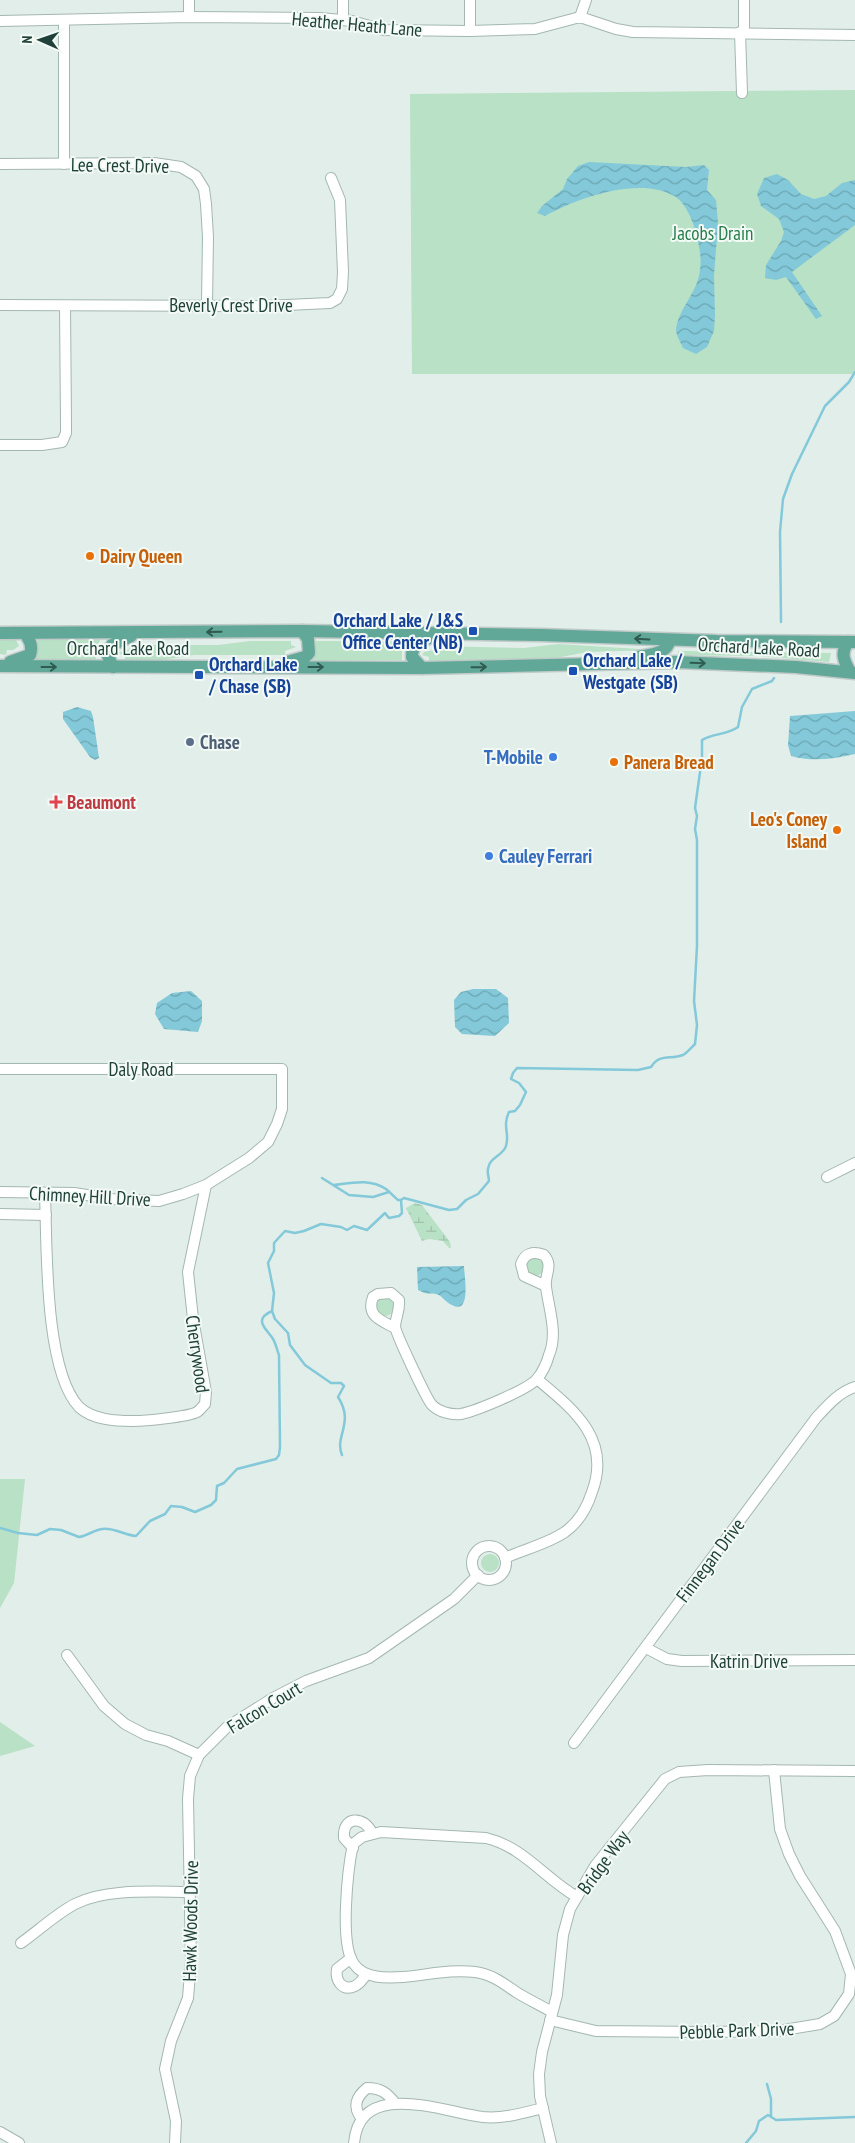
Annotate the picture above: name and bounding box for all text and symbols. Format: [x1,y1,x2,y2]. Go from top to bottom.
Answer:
street label: Heather Heath Lane [291,6,423,42]
north arrow [15,15,65,65]
text: N [18,35,36,44]
street label: Lee Crest Drive [71,152,170,178]
park label: Jacobs Drain [672,221,753,245]
street label: Beverly Crest Drive [169,293,293,317]
place label: Dairy Queen [100,544,182,568]
marker: Dairy Queen [84,550,96,562]
place label: Orchard Lake / J&S Office Center (NB) [333,608,463,654]
marker: Orchard Lake / J&S Office Center (NB) [467,625,479,637]
one-way arrow [206,627,222,637]
street label: Orchard Lake Road [697,632,821,662]
one-way arrow [635,634,651,643]
street label: Orchard Lake Road [67,636,189,660]
place label: Orchard Lake / Westgate (SB) [582,648,683,694]
place label: Orchard Lake / Chase (SB) [208,652,298,698]
one-way arrow [689,658,705,667]
one-way arrow [40,662,56,672]
one-way arrow [308,662,324,672]
one-way arrow [470,662,486,672]
marker: Orchard Lake / Westgate (SB) [567,665,579,677]
marker: Orchard Lake / Chase (SB) [193,669,205,681]
place label: Chase [200,730,240,754]
marker: Chase [184,736,196,748]
place label: T-Mobile [484,745,543,769]
place label: Panera Bread [624,750,714,774]
marker: T-Mobile [547,751,559,763]
marker: Panera Bread [608,756,620,768]
place label: Beaumont [67,790,136,814]
marker: Beaumont [49,795,63,809]
place label: Leo's Coney Island [750,807,827,853]
marker: Leo's Coney Island [831,824,843,836]
place label: Cauley Ferrari [499,844,592,868]
marker: Cauley Ferrari [483,850,495,862]
street label: Daly Road [108,1057,174,1081]
street label: Chimney Hill Drive [29,1181,152,1211]
street label: Cherrywood [181,1314,215,1394]
street label: Finnegan Drive [671,1513,749,1607]
street label: Katrin Drive [710,1649,788,1673]
street label: Falcon Court [223,1675,306,1739]
street label: Bridge Way [572,1825,635,1899]
street label: Hawk Woods Drive [177,1860,203,1982]
street label: Pebble Park Drive [679,2016,795,2044]

